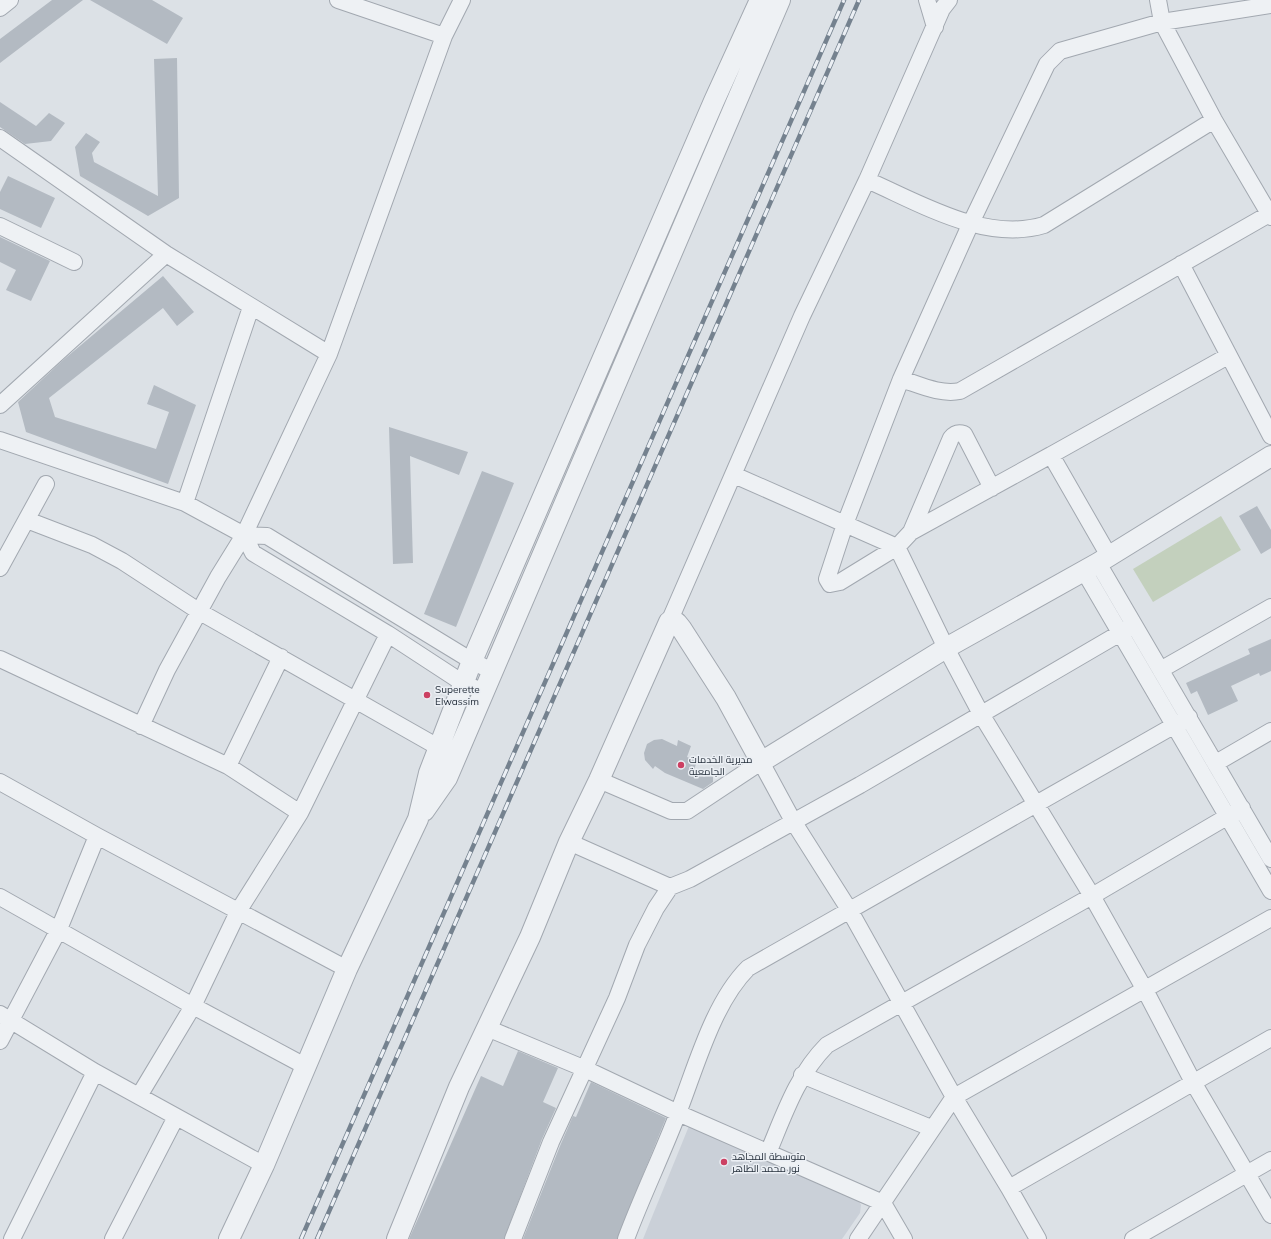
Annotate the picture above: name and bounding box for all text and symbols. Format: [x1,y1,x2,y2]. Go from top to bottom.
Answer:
place label: Superette Elwassim [435,683,480,708]
marker: Superette Elwassim [422,690,432,700]
place label: مديرية الخدمات الجامعية [689,753,752,778]
marker: مديرية الخدمات الجامعية [676,760,686,770]
place label: متوسطة المجاهد نور محمد الطاهر [731,1150,806,1175]
marker: متوسطة المجاهد نور محمد الطاهر [719,1157,729,1167]

